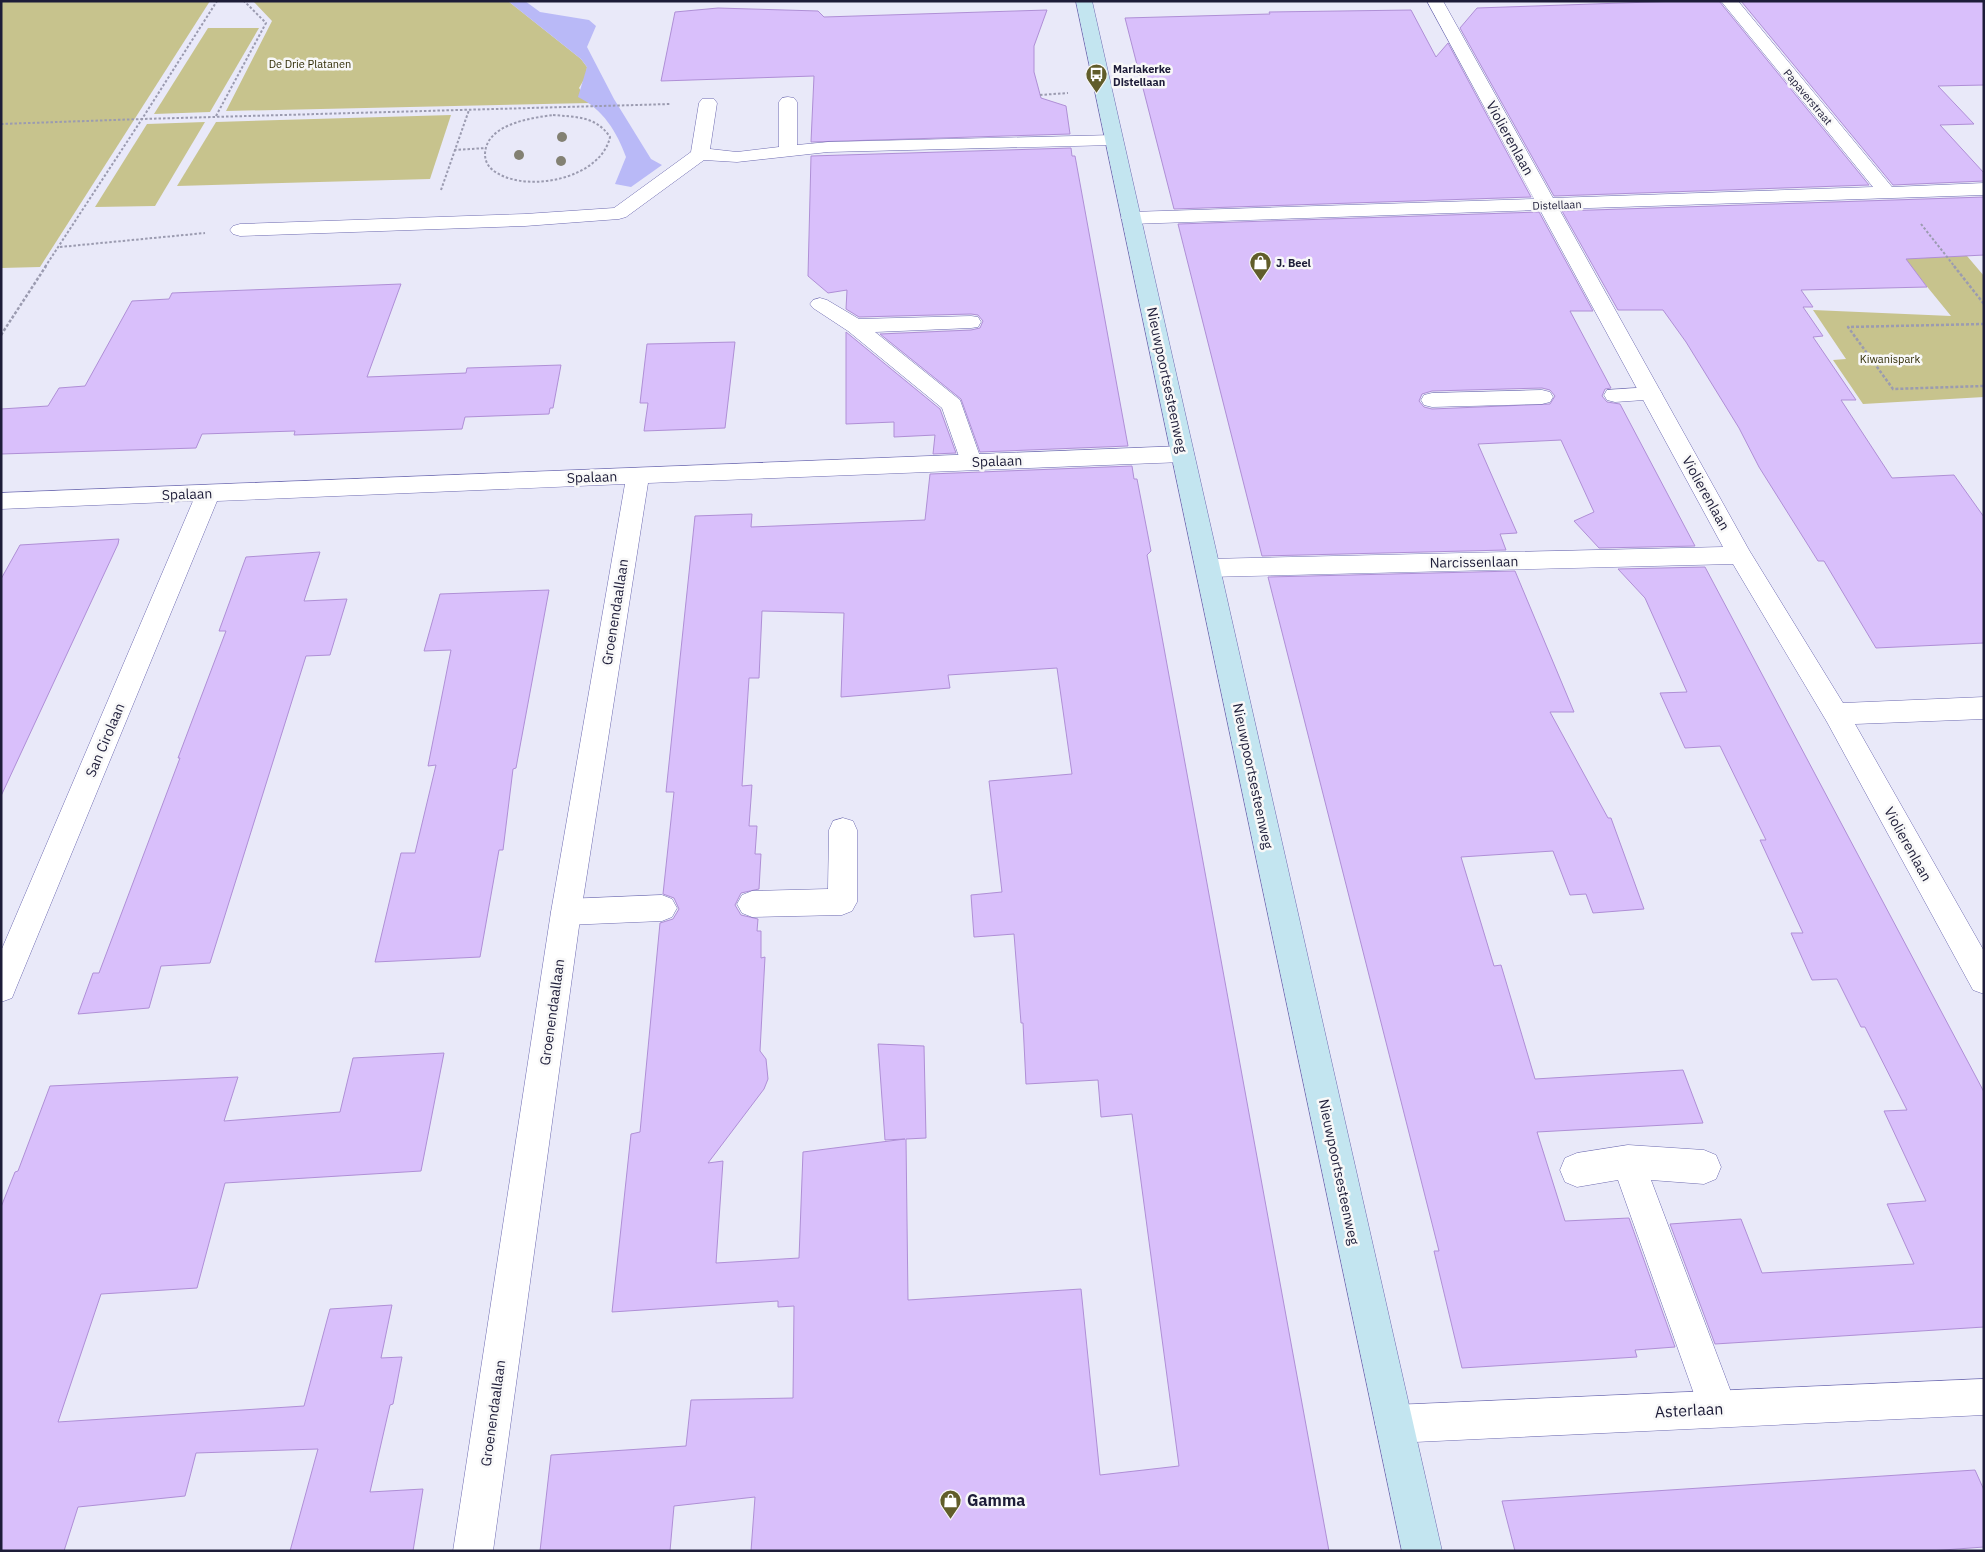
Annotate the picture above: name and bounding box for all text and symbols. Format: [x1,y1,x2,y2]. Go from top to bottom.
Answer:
park label: De Drie Platanen [269,57,351,71]
place label: Mariakerke Distellaan [1113,62,1171,89]
bus stop icon: Mariakerke Distellaan [1085,63,1109,94]
street label: Papaverstraat [1781,66,1836,128]
street label: Violierenlaan [1482,98,1538,178]
street label: Distellaan [1532,197,1582,213]
shop icon: J. Beel [1248,251,1272,282]
place label: J. Beel [1276,256,1312,270]
street label: Nieuwpoortsesteenweg [1143,305,1191,455]
park label: Kiwanispark [1860,352,1920,366]
street label: Spalaan [971,451,1023,471]
street label: Violierenlaan [1678,453,1734,533]
street label: Spalaan [566,467,618,487]
street label: Spalaan [161,484,213,504]
street label: Narcissenlaan [1429,552,1519,572]
street label: Groenendaallaan [598,558,632,666]
street label: San Cirolaan [81,700,129,780]
street label: Nieuwpoortsesteenweg [1229,701,1277,851]
street label: Violierenlaan [1880,804,1936,884]
street label: Groenendaallaan [536,958,568,1066]
street label: Nieuwpoortsesteenweg [1315,1097,1363,1247]
street label: Groenendaallaan [477,1359,509,1467]
street label: Asterlaan [1654,1398,1724,1422]
shop icon: Gamma [939,1488,963,1519]
place label: Gamma [967,1490,1025,1510]

